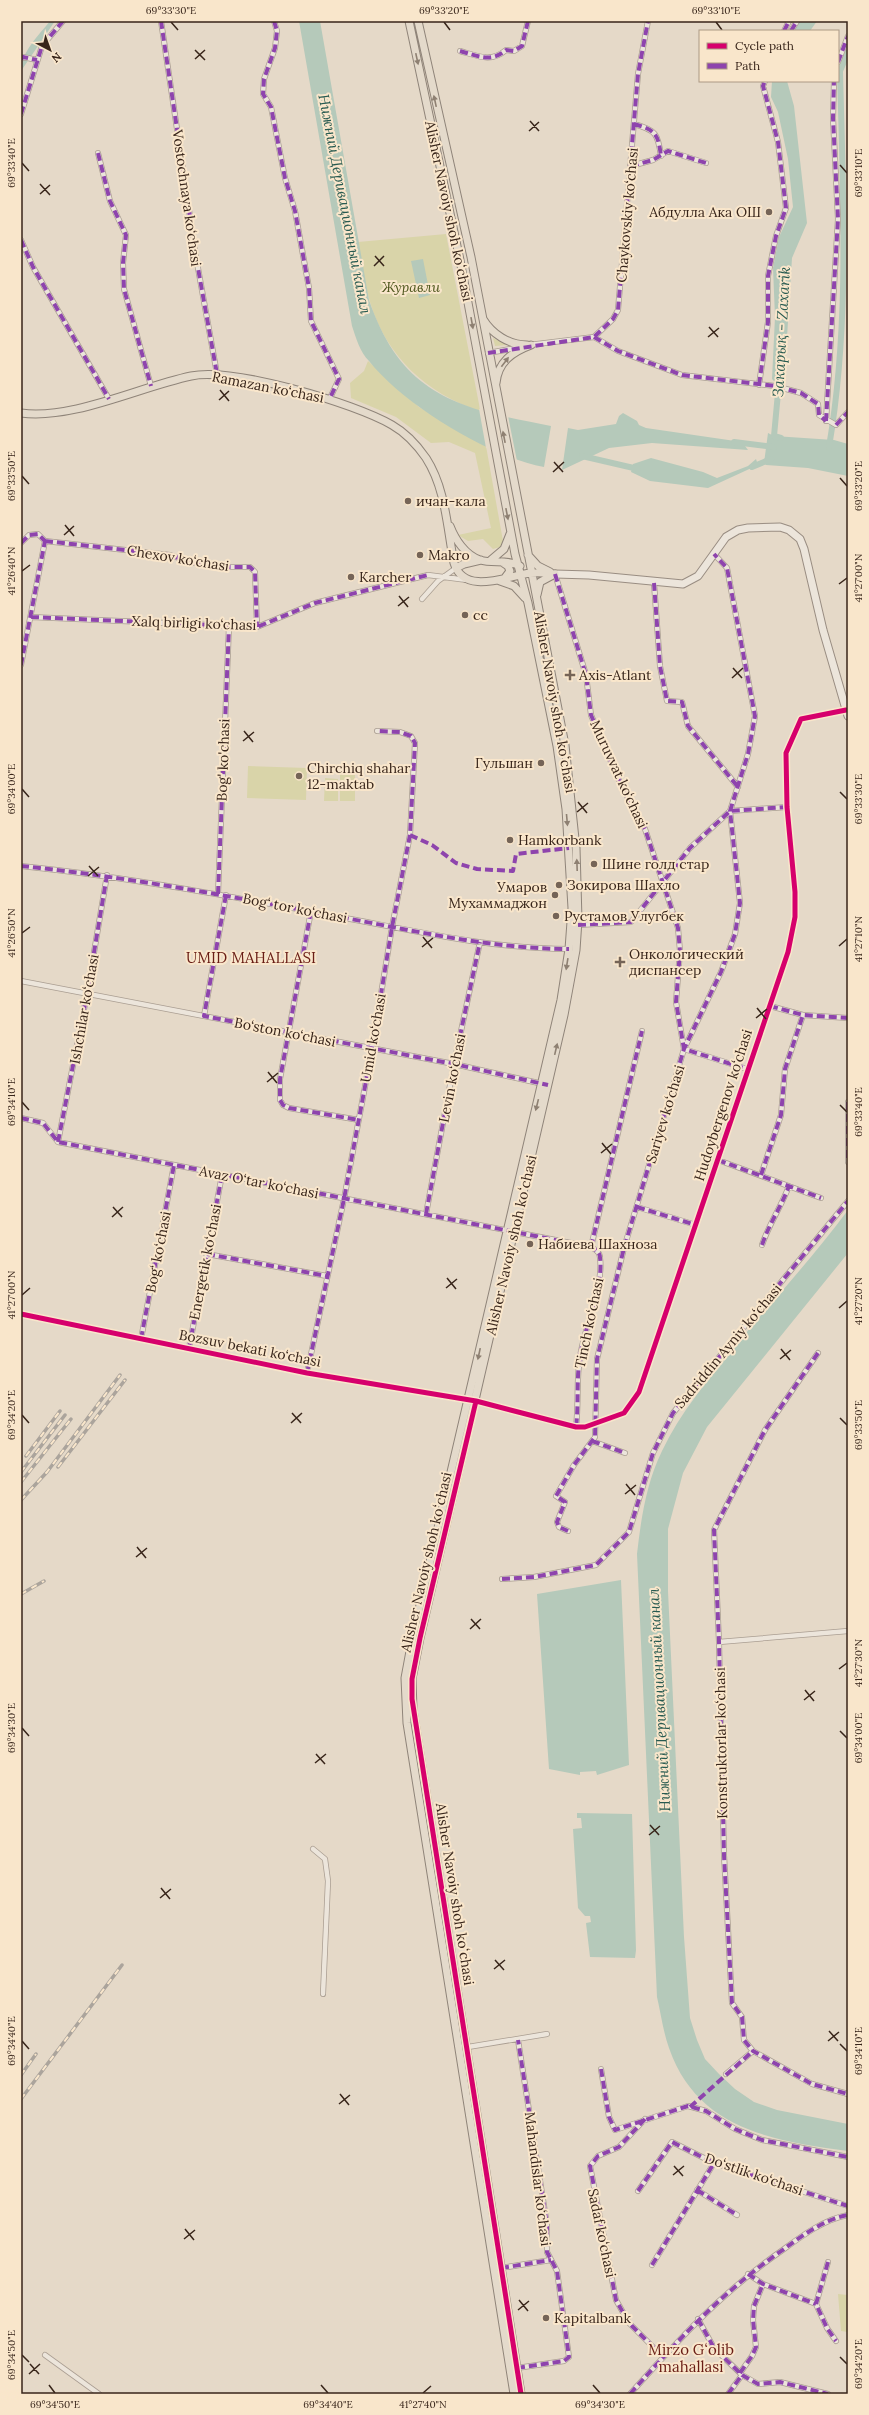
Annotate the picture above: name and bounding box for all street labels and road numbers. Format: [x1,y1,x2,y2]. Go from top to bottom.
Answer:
street label: Alisher Navoiy shoh koʻchasi [421,118,477,303]
street label: Vostochnaya ko‘chasi [168,127,206,268]
street label: Chaykovskiy ko‘chasi [612,147,642,283]
street label: Ramazan ko‘chasi [211,367,326,407]
street label: Chexov ko‘chasi [126,541,230,575]
street label: Alisher Navoiy shoh koʻchasi [530,609,580,794]
street label: Xalq birligi ko‘chasi [131,612,257,634]
street label: Muruvvat ko‘chasi [586,717,652,831]
street label: Bog' ko'chasi [213,718,233,802]
street label: Bog‘ tor ko‘chasi [241,889,349,927]
street label: Ishchilar ko‘chasi [65,953,103,1065]
street label: Umid ko‘chasi [356,992,390,1084]
street label: Bo‘ston ko‘chasi [233,1013,337,1051]
street label: Hudoybergenov ko‘chasi [690,1027,756,1183]
street label: Levin ko‘chasi [435,1032,469,1124]
street label: Sariyev ko‘chasi [641,1063,689,1165]
street label: Alisher Navoiy shoh koʻchasi [481,1153,541,1338]
street label: Avaz O‘tar ko‘chasi [197,1161,320,1202]
street label: Energetik ko‘chasi [185,1202,225,1322]
street label: Bog‘ ko‘chasi [141,1210,175,1294]
street label: Tinch ko‘chasi [571,1276,607,1370]
street label: Sadriddin Ayniy ko‘chasi [671,1280,785,1412]
street label: Bozsuv bekati ko‘chasi [177,1325,323,1371]
street label: Alisher Navoiy shoh koʻchasi [396,1470,456,1655]
street label: Konstruktorlar ko‘chasi [711,1667,731,1819]
street label: Alisher Navoiy shoh koʻchasi [432,1801,478,1986]
street label: Mahandislar ko‘chasi [521,2111,555,2247]
street label: Do‘stlik ko‘chasi [702,2149,806,2199]
street label: Sadaf ko‘chasi [584,2187,620,2279]

